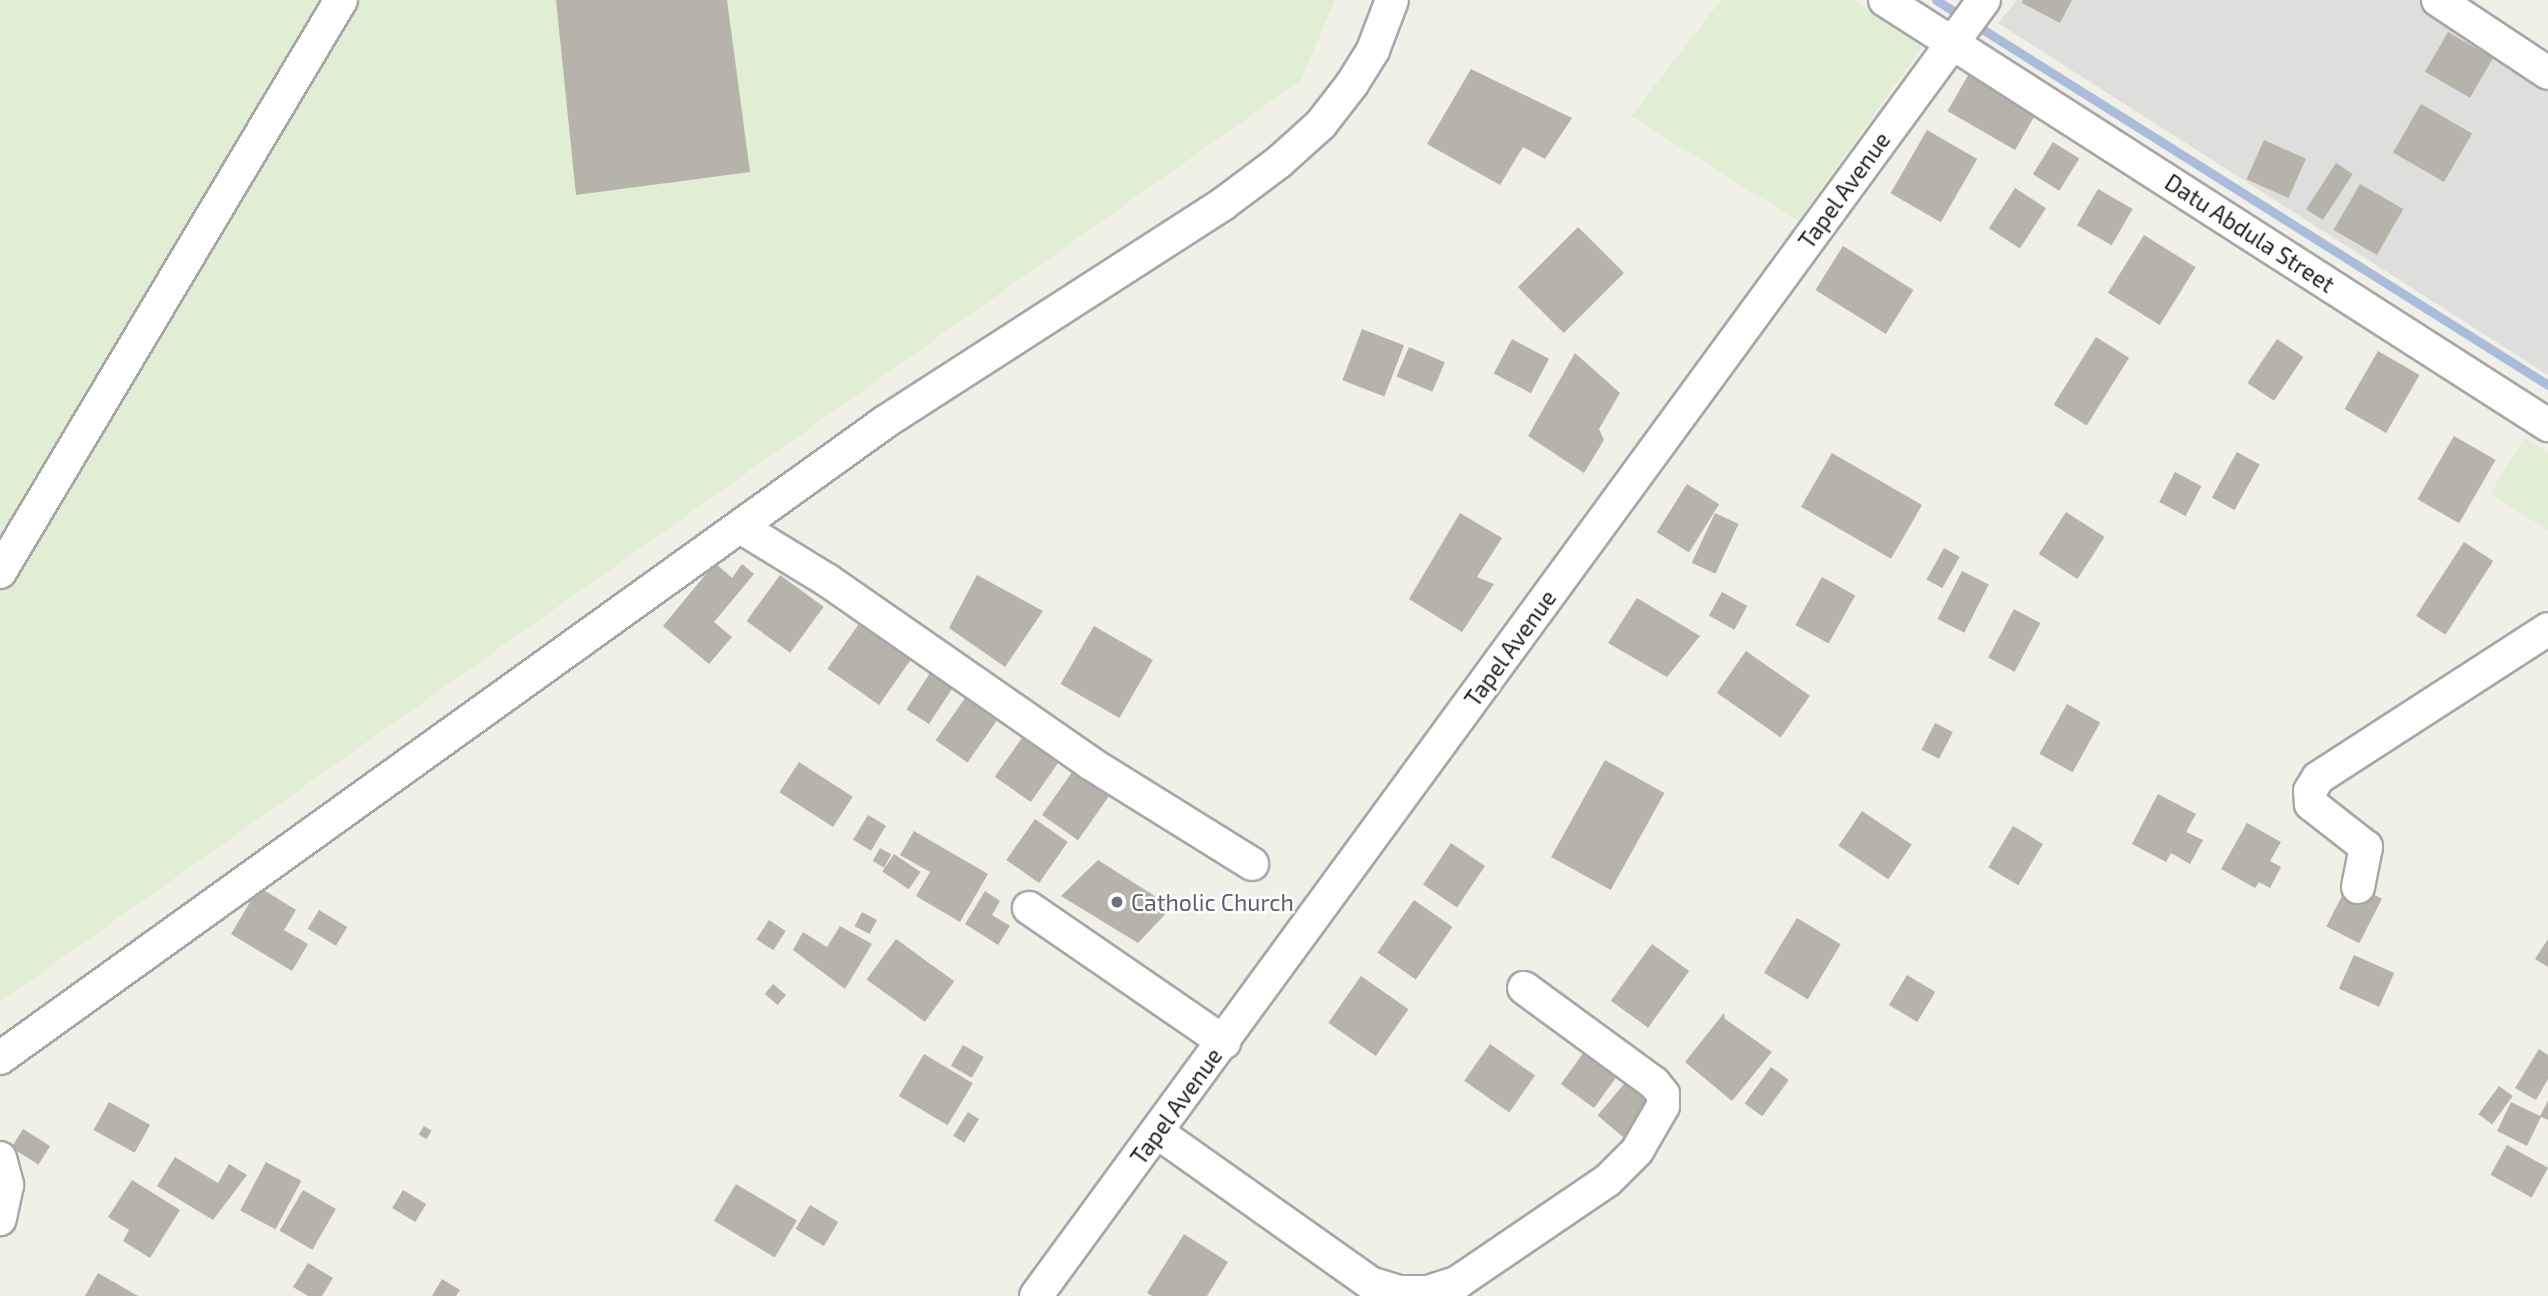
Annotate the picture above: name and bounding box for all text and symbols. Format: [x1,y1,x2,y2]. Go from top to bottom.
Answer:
street label: Tapel Avenue [1792,126,1896,254]
street label: Datu Abdula Street [2160,168,2340,298]
street label: Tapel Avenue [1458,584,1562,712]
place label: Catholic Church [1131,888,1294,916]
marker: Catholic Church [1109,894,1125,910]
street label: Tapel Avenue [1124,1042,1228,1170]

